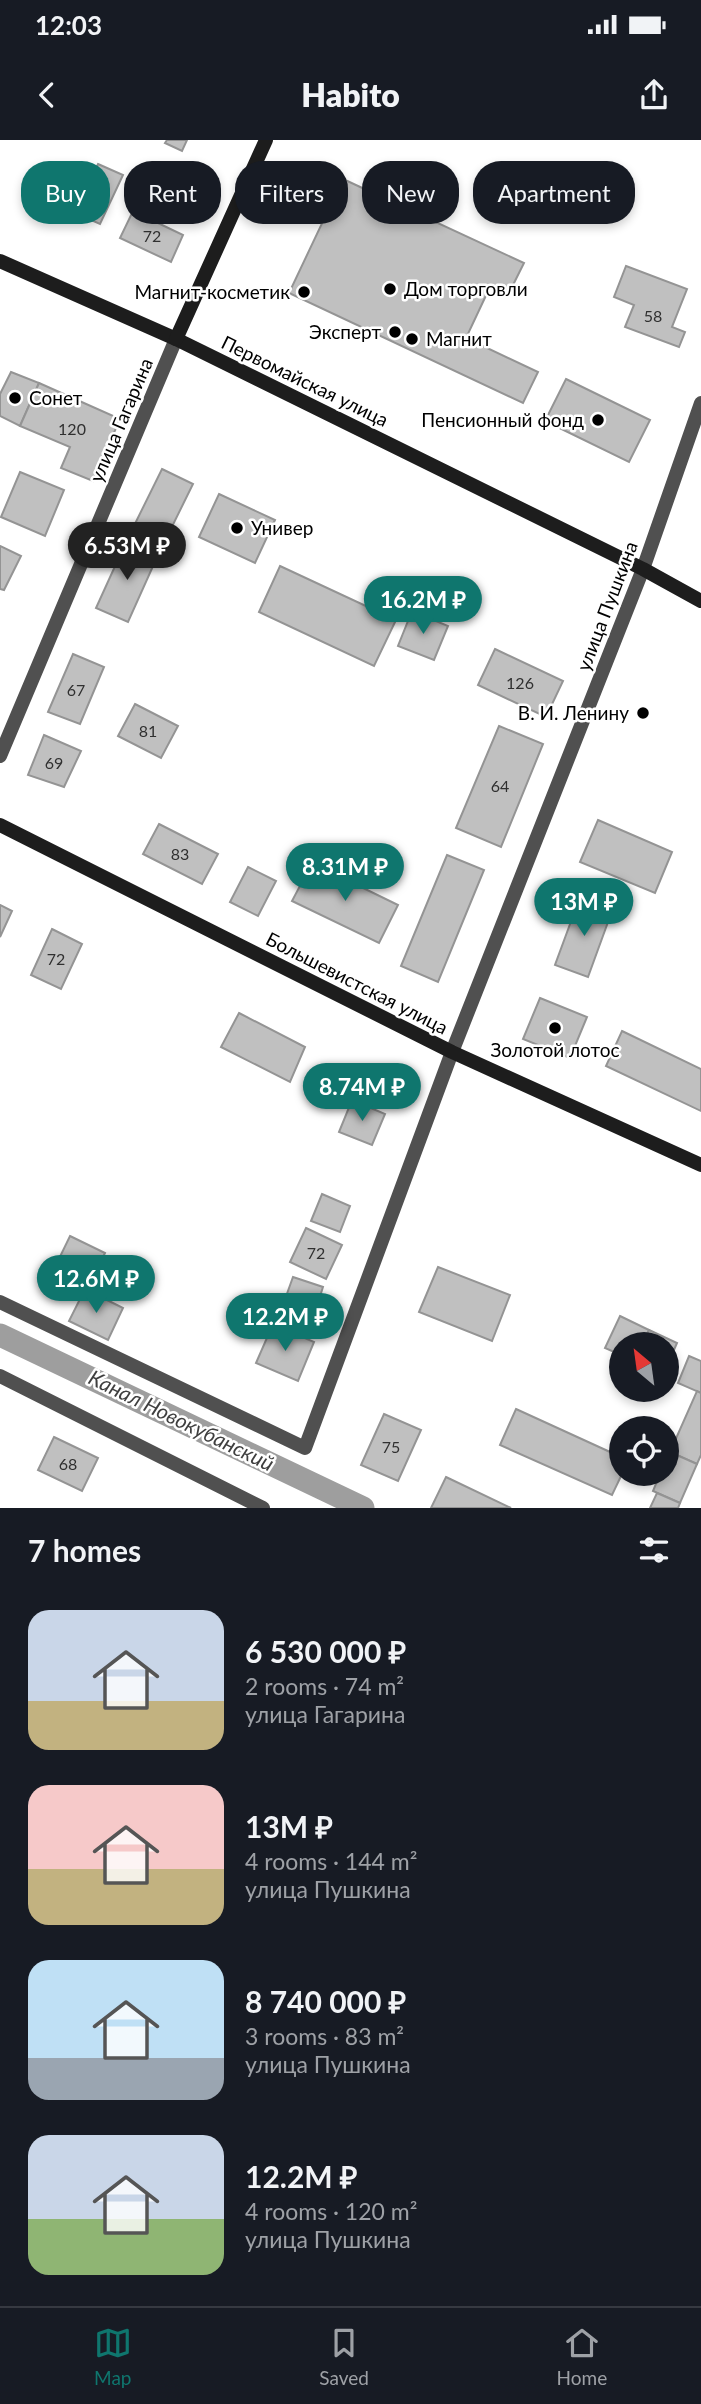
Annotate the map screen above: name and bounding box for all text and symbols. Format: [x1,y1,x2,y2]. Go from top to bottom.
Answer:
text: 12:03 [35,9,102,41]
text: Habito [301,75,400,114]
icon: back [28,76,66,114]
icon: share [635,76,673,114]
chip: Buy [21,161,110,224]
chip: Rent [124,161,221,224]
chip: Filters [235,161,348,224]
chip: New [362,161,459,224]
chip: Apartment [473,161,635,224]
house number: 72 [143,226,161,245]
place label: Дом торговли [404,277,528,300]
place label: Магнит-косметик [134,280,290,303]
marker: Дом торговли [382,281,398,297]
marker: Магнит-косметик [296,284,312,300]
house number: 58 [644,306,662,325]
place label: Эксперт [309,320,381,343]
marker: Эксперт [387,324,403,340]
place label: Магнит [426,327,492,350]
street label: Первомайская улица [218,330,392,431]
marker: Магнит [404,331,420,347]
street label: улица Гагарина [84,354,157,485]
place label: Сонет [29,386,83,409]
marker: Сонет [7,390,23,406]
place label: Пенсионный фонд [421,408,584,431]
marker: Пенсионный фонд [590,412,606,428]
house number: 120 [58,419,86,438]
place label: Универ [251,516,313,539]
marker: Универ [229,520,245,536]
pin: 6.53M ₽ [62,522,192,582]
text: 6.53M ₽ [84,531,170,559]
street label: улица Пушкина [571,538,642,674]
pin: 16.2M ₽ [358,576,488,636]
text: 16.2M ₽ [380,585,466,613]
house number: 126 [506,673,534,692]
house number: 67 [67,680,85,699]
place label: В. И. Ленину [518,701,629,724]
marker: В. И. Ленину [635,705,651,721]
house number: 81 [139,721,157,740]
house number: 69 [45,753,63,772]
house number: 64 [491,776,509,795]
house number: 83 [171,844,189,863]
pin: 8.31M ₽ [280,844,410,903]
text: 8.31M ₽ [302,852,388,880]
pin: 13M ₽ [535,878,633,938]
text: 13M ₽ [550,887,618,915]
street label: Большевистская улица [262,927,452,1038]
house number: 72 [47,949,65,968]
marker: Золотой лотос [547,1020,563,1036]
place label: Золотой лотос [490,1038,620,1061]
pin: 8.74M ₽ [297,1063,427,1123]
text: 8.74M ₽ [319,1072,405,1100]
house number: 72 [307,1243,325,1262]
pin: 12.6M ₽ [31,1256,161,1315]
text: 12.6M ₽ [53,1264,139,1292]
pin: 12.2M ₽ [220,1294,350,1353]
text: 12.2M ₽ [242,1302,328,1330]
north arrow [609,1332,679,1402]
map controls [609,1332,679,1486]
water label: Канал Новокубанский [85,1364,278,1475]
button: locate [609,1416,679,1486]
house number: 75 [382,1437,400,1456]
house number: 68 [59,1454,77,1473]
icon: filters [635,1531,673,1569]
text: 7 homes [28,1532,141,1568]
text: 6 530 000 ₽ [245,1633,406,1669]
icon: home [84,1638,168,1722]
text: 2 rooms · 74 m² [245,1672,404,1700]
text: улица Гагарина [245,1700,405,1728]
text: 13M ₽ [245,1808,333,1844]
icon: home [84,1813,168,1897]
text: 4 rooms · 144 m² [245,1847,417,1875]
text: улица Пушкина [245,1875,411,1903]
text: 8 740 000 ₽ [245,1983,406,2019]
icon: home [84,1988,168,2072]
text: 3 rooms · 83 m² [245,2022,404,2050]
text: улица Пушкина [245,2050,411,2078]
text: 12.2M ₽ [245,2158,357,2194]
icon: home [84,2163,168,2247]
text: 4 rooms · 120 m² [245,2197,417,2225]
text: улица Пушкина [245,2225,411,2253]
tab: Map [94,2324,132,2389]
tab: Saved [319,2324,369,2389]
tab: Home [557,2324,607,2389]

